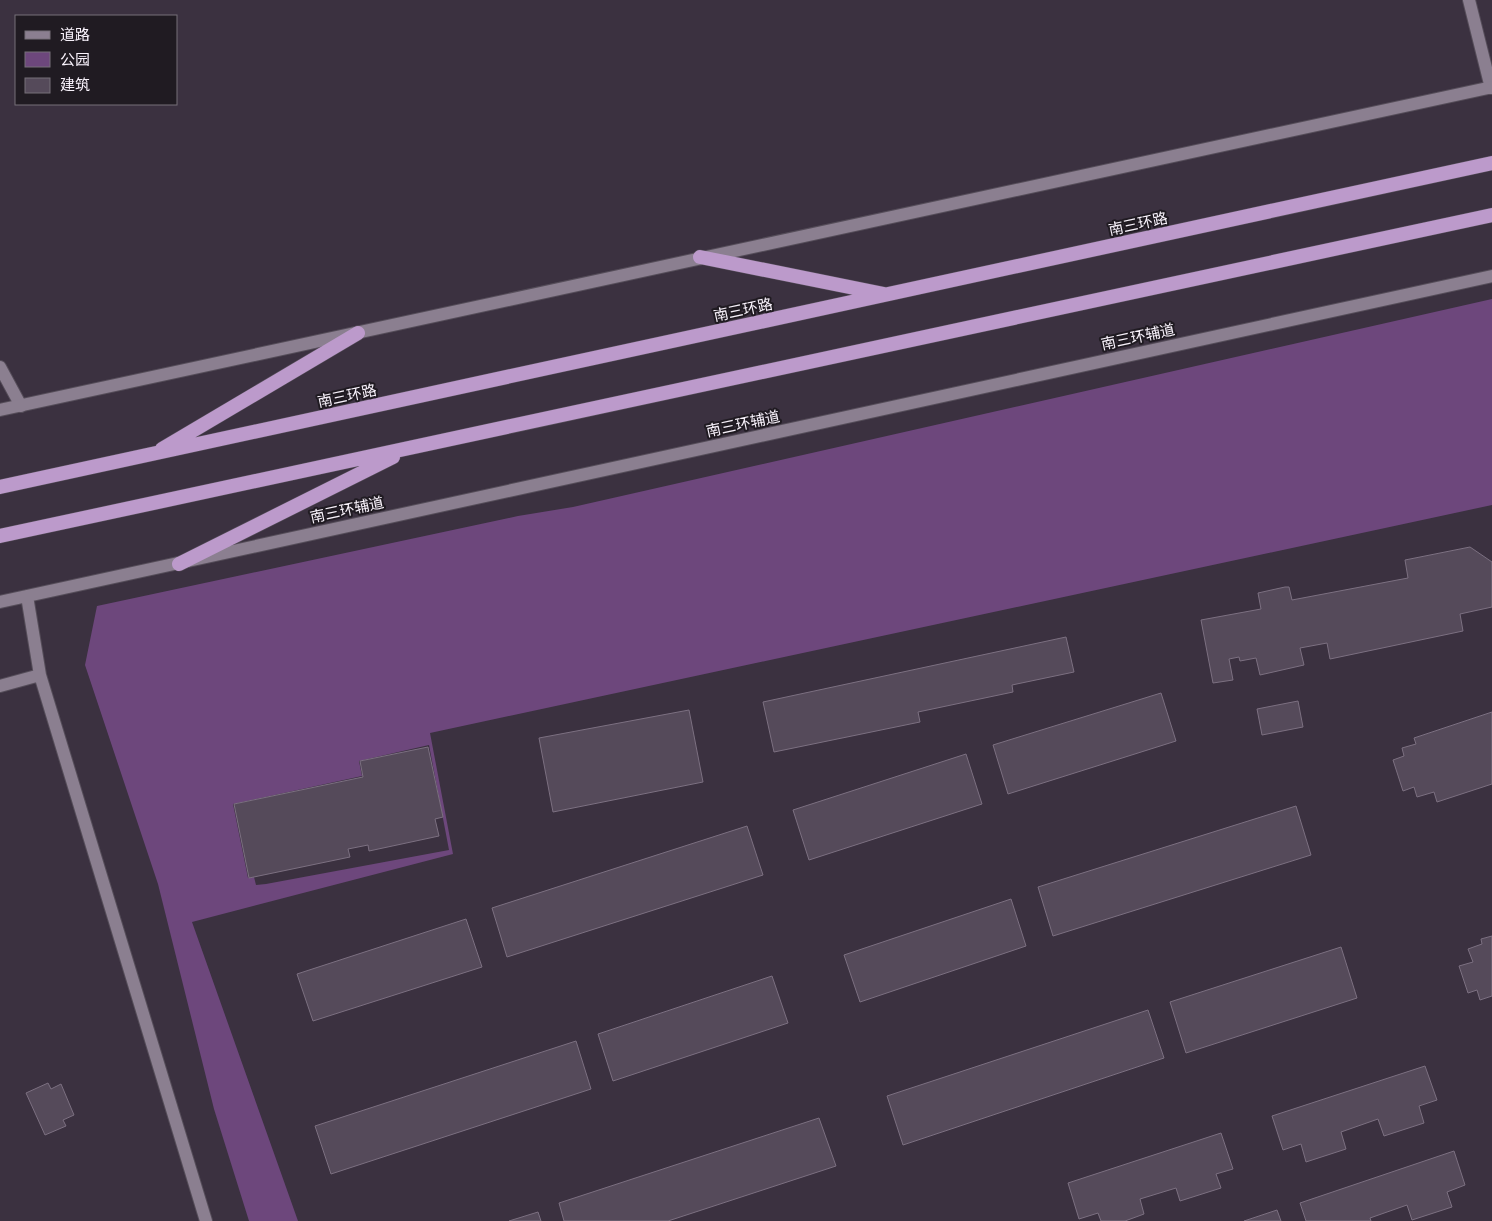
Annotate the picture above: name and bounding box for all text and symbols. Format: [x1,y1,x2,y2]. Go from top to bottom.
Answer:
legend [15,15,178,105]
text: 道路 [60,27,90,43]
text: 公园 [60,52,90,68]
text: 建筑 [60,77,90,93]
street label: 南三环路 [1107,210,1169,238]
street label: 南三环路 [712,296,774,324]
street label: 南三环辅道 [1100,321,1176,353]
street label: 南三环路 [316,382,378,410]
street label: 南三环辅道 [705,408,781,440]
street label: 南三环辅道 [309,494,385,526]

